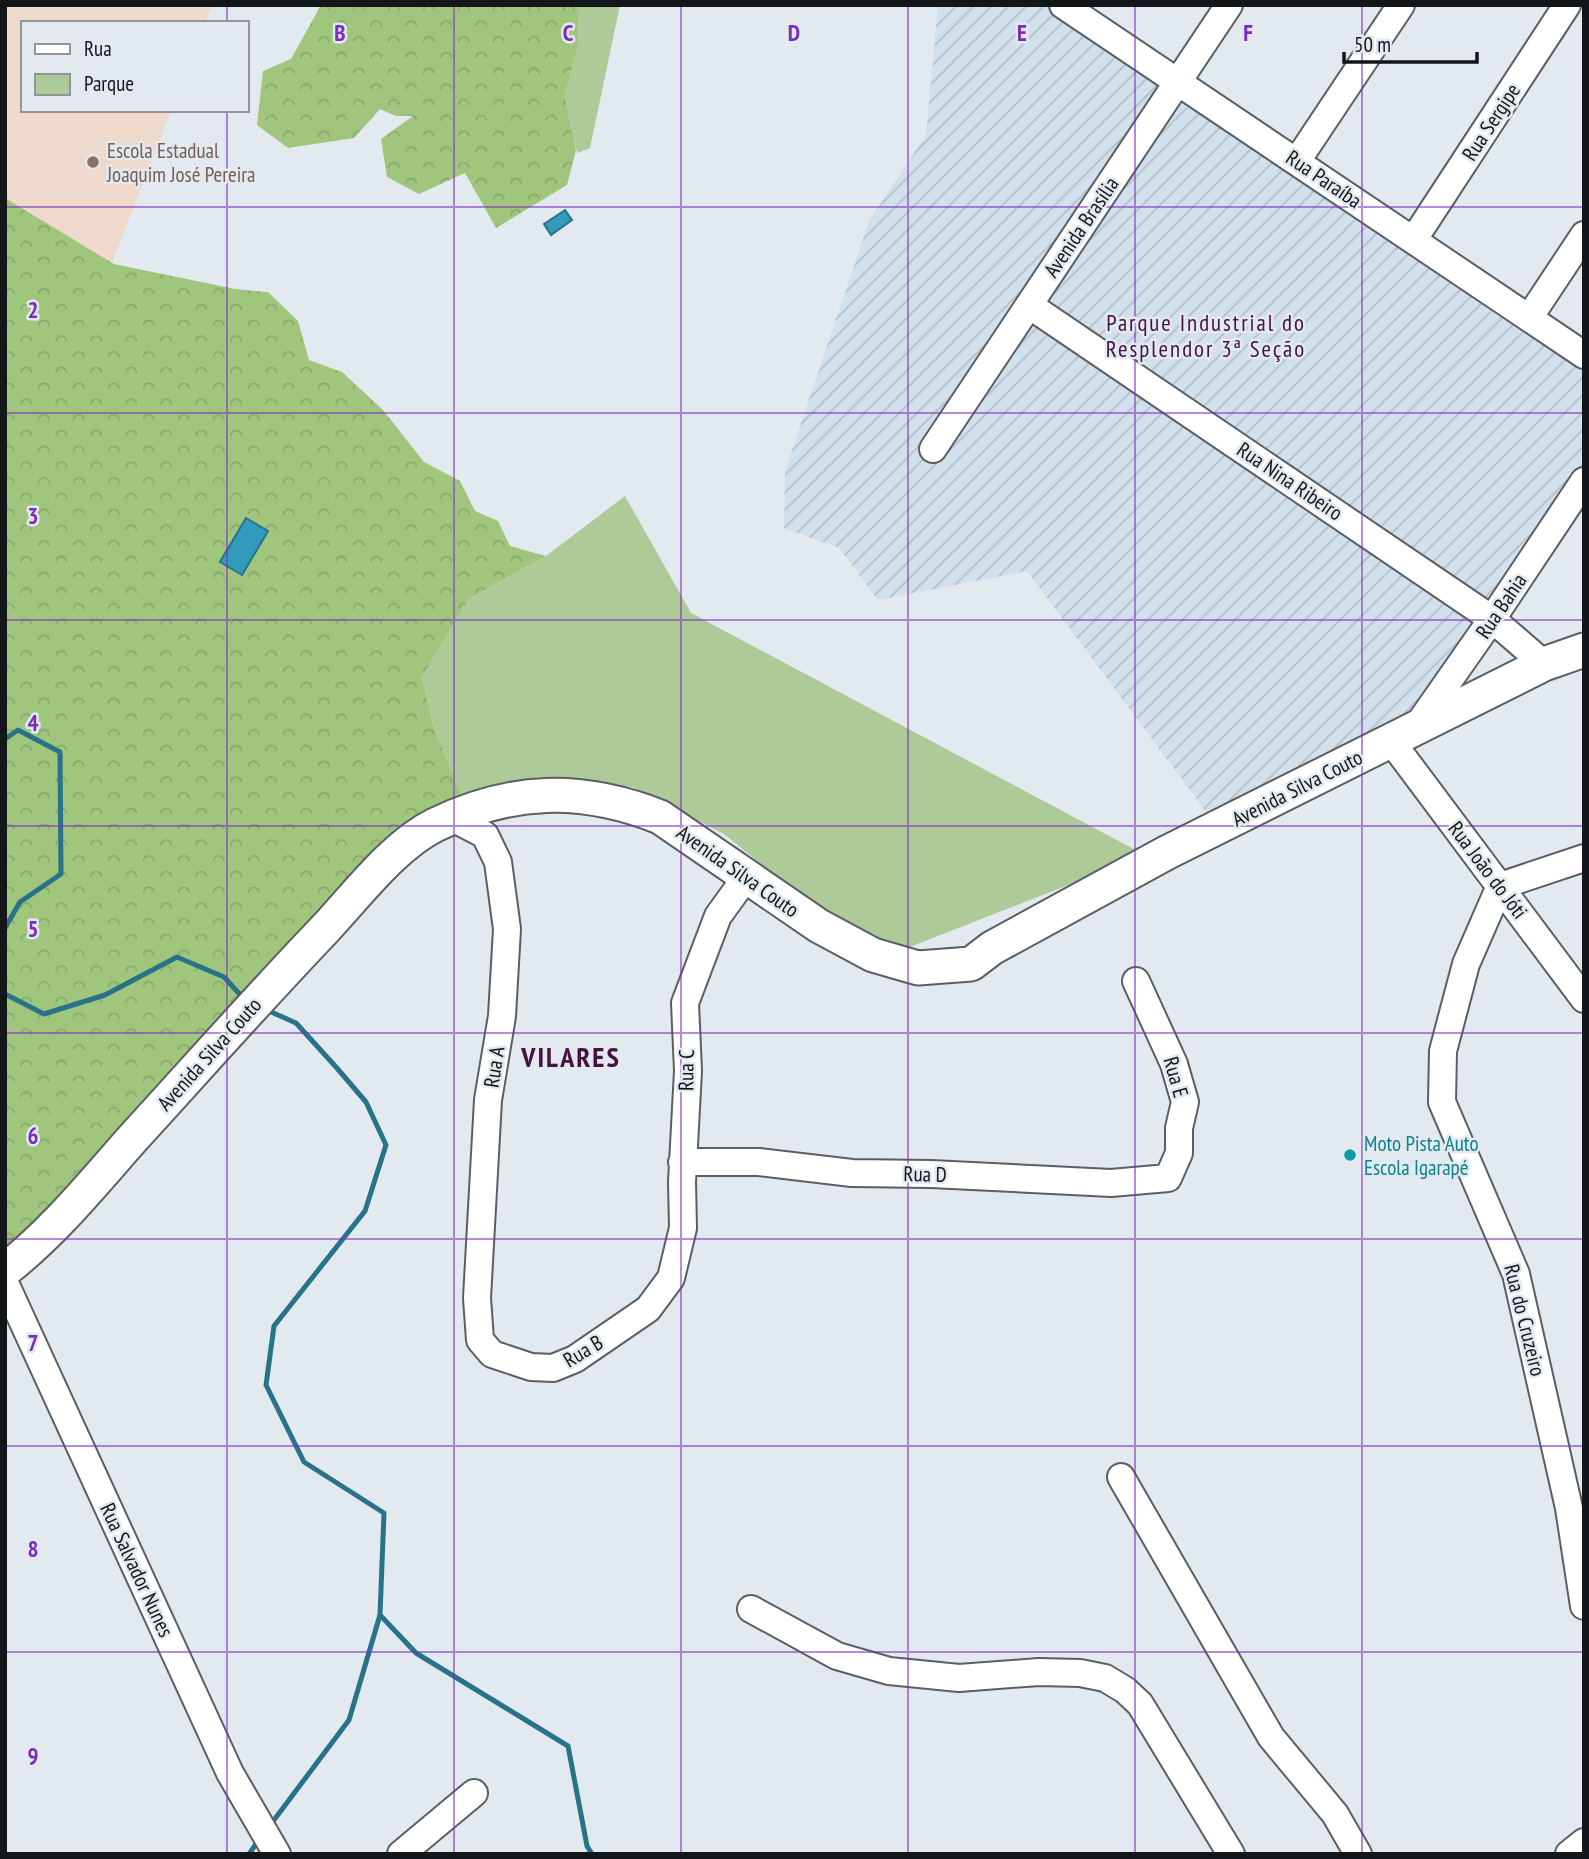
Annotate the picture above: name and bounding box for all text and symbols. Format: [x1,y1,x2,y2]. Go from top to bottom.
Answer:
text: B [334,18,346,47]
text: C [563,18,574,47]
text: D [788,18,800,47]
text: E [1017,18,1027,47]
text: F [1243,18,1253,47]
legend [21,21,248,112]
scale bar [1344,21,1477,65]
text: 50 m [1354,31,1391,58]
text: Rua [84,35,112,62]
text: Parque [84,70,134,97]
street label: Rua Sergipe [1456,78,1526,166]
place label: Escola Estadual Joaquim José Pereira [106,137,255,188]
street label: Rua Paraíba [1281,144,1367,214]
marker: Escola Estadual Joaquim José Pereira [85,154,101,170]
street label: Avenida Brasília [1038,172,1124,282]
text: 2 [28,295,39,324]
district label: Parque Industrial do Resplendor 3ª Seção [1106,308,1306,363]
street label: Rua Nina Ribeiro [1232,436,1348,526]
text: 3 [28,501,39,530]
street label: Rua Bahia [1470,568,1532,644]
text: 4 [28,708,39,737]
street label: Avenida Silva Couto [1227,743,1367,833]
street label: Rua João do Jóti [1443,816,1533,924]
street label: Avenida Silva Couto [672,819,804,923]
text: 5 [28,914,39,943]
street label: Avenida Silva Couto [151,992,267,1116]
district label: VILARES [520,1038,621,1075]
street label: Rua A [477,1044,511,1090]
street label: Rua C [672,1049,700,1091]
street label: Rua E [1157,1054,1195,1100]
text: 6 [28,1121,39,1150]
place label: Moto Pista Auto Escola Igarapé [1364,1130,1479,1181]
marker: Moto Pista Auto Escola Igarapé [1342,1147,1358,1163]
street label: Rua D [903,1160,947,1188]
street label: Rua do Cruzeiro [1498,1261,1552,1379]
text: 7 [28,1328,39,1357]
street label: Rua B [558,1329,608,1373]
street label: Rua Salvador Nunes [94,1499,180,1641]
text: 8 [28,1534,39,1563]
text: 9 [28,1741,39,1770]

